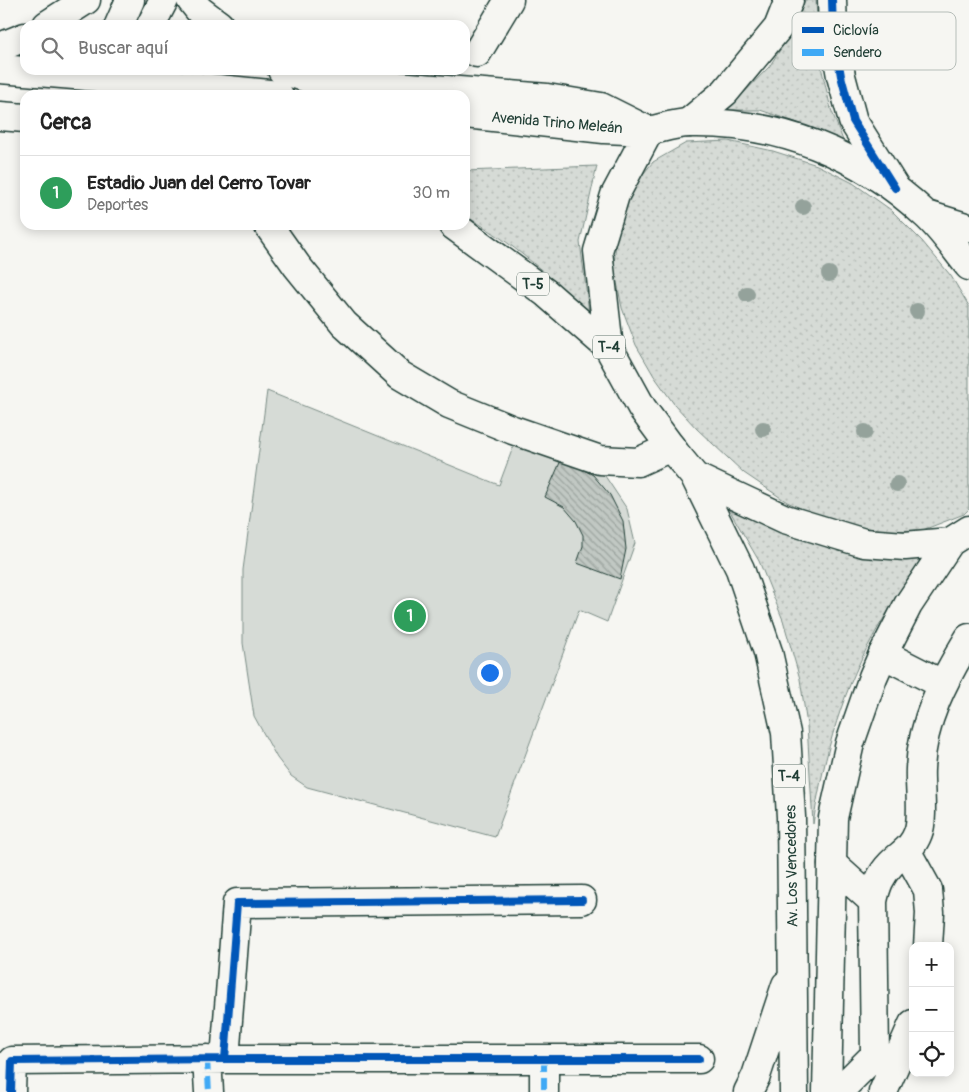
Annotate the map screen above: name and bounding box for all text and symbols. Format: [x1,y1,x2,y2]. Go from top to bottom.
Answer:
legend [792,12,956,70]
search box [20,20,470,75]
text: Ciclovía [833,22,879,39]
icon: search [38,34,66,62]
text: Buscar aquí [78,36,169,60]
text: Sendero [833,44,882,61]
street label: Avenida Trino Meleán [490,108,624,138]
text: Cerca [40,109,91,136]
text: Estadio Juan del Cerro Tovar [87,171,311,195]
text: 1 [53,183,59,203]
text: 30 m [412,183,450,203]
text: Deportes [87,195,148,215]
road number: T-5 [517,272,549,296]
road number: T-4 [593,336,625,358]
pin: 1 [394,597,426,635]
your location [477,660,503,686]
road number: T-4 [773,764,805,788]
street label: Av. Los Vencedores [781,804,803,927]
map controls [909,942,954,1077]
button: + [909,942,954,987]
button: − [909,987,954,1032]
button: locate [909,1032,954,1077]

